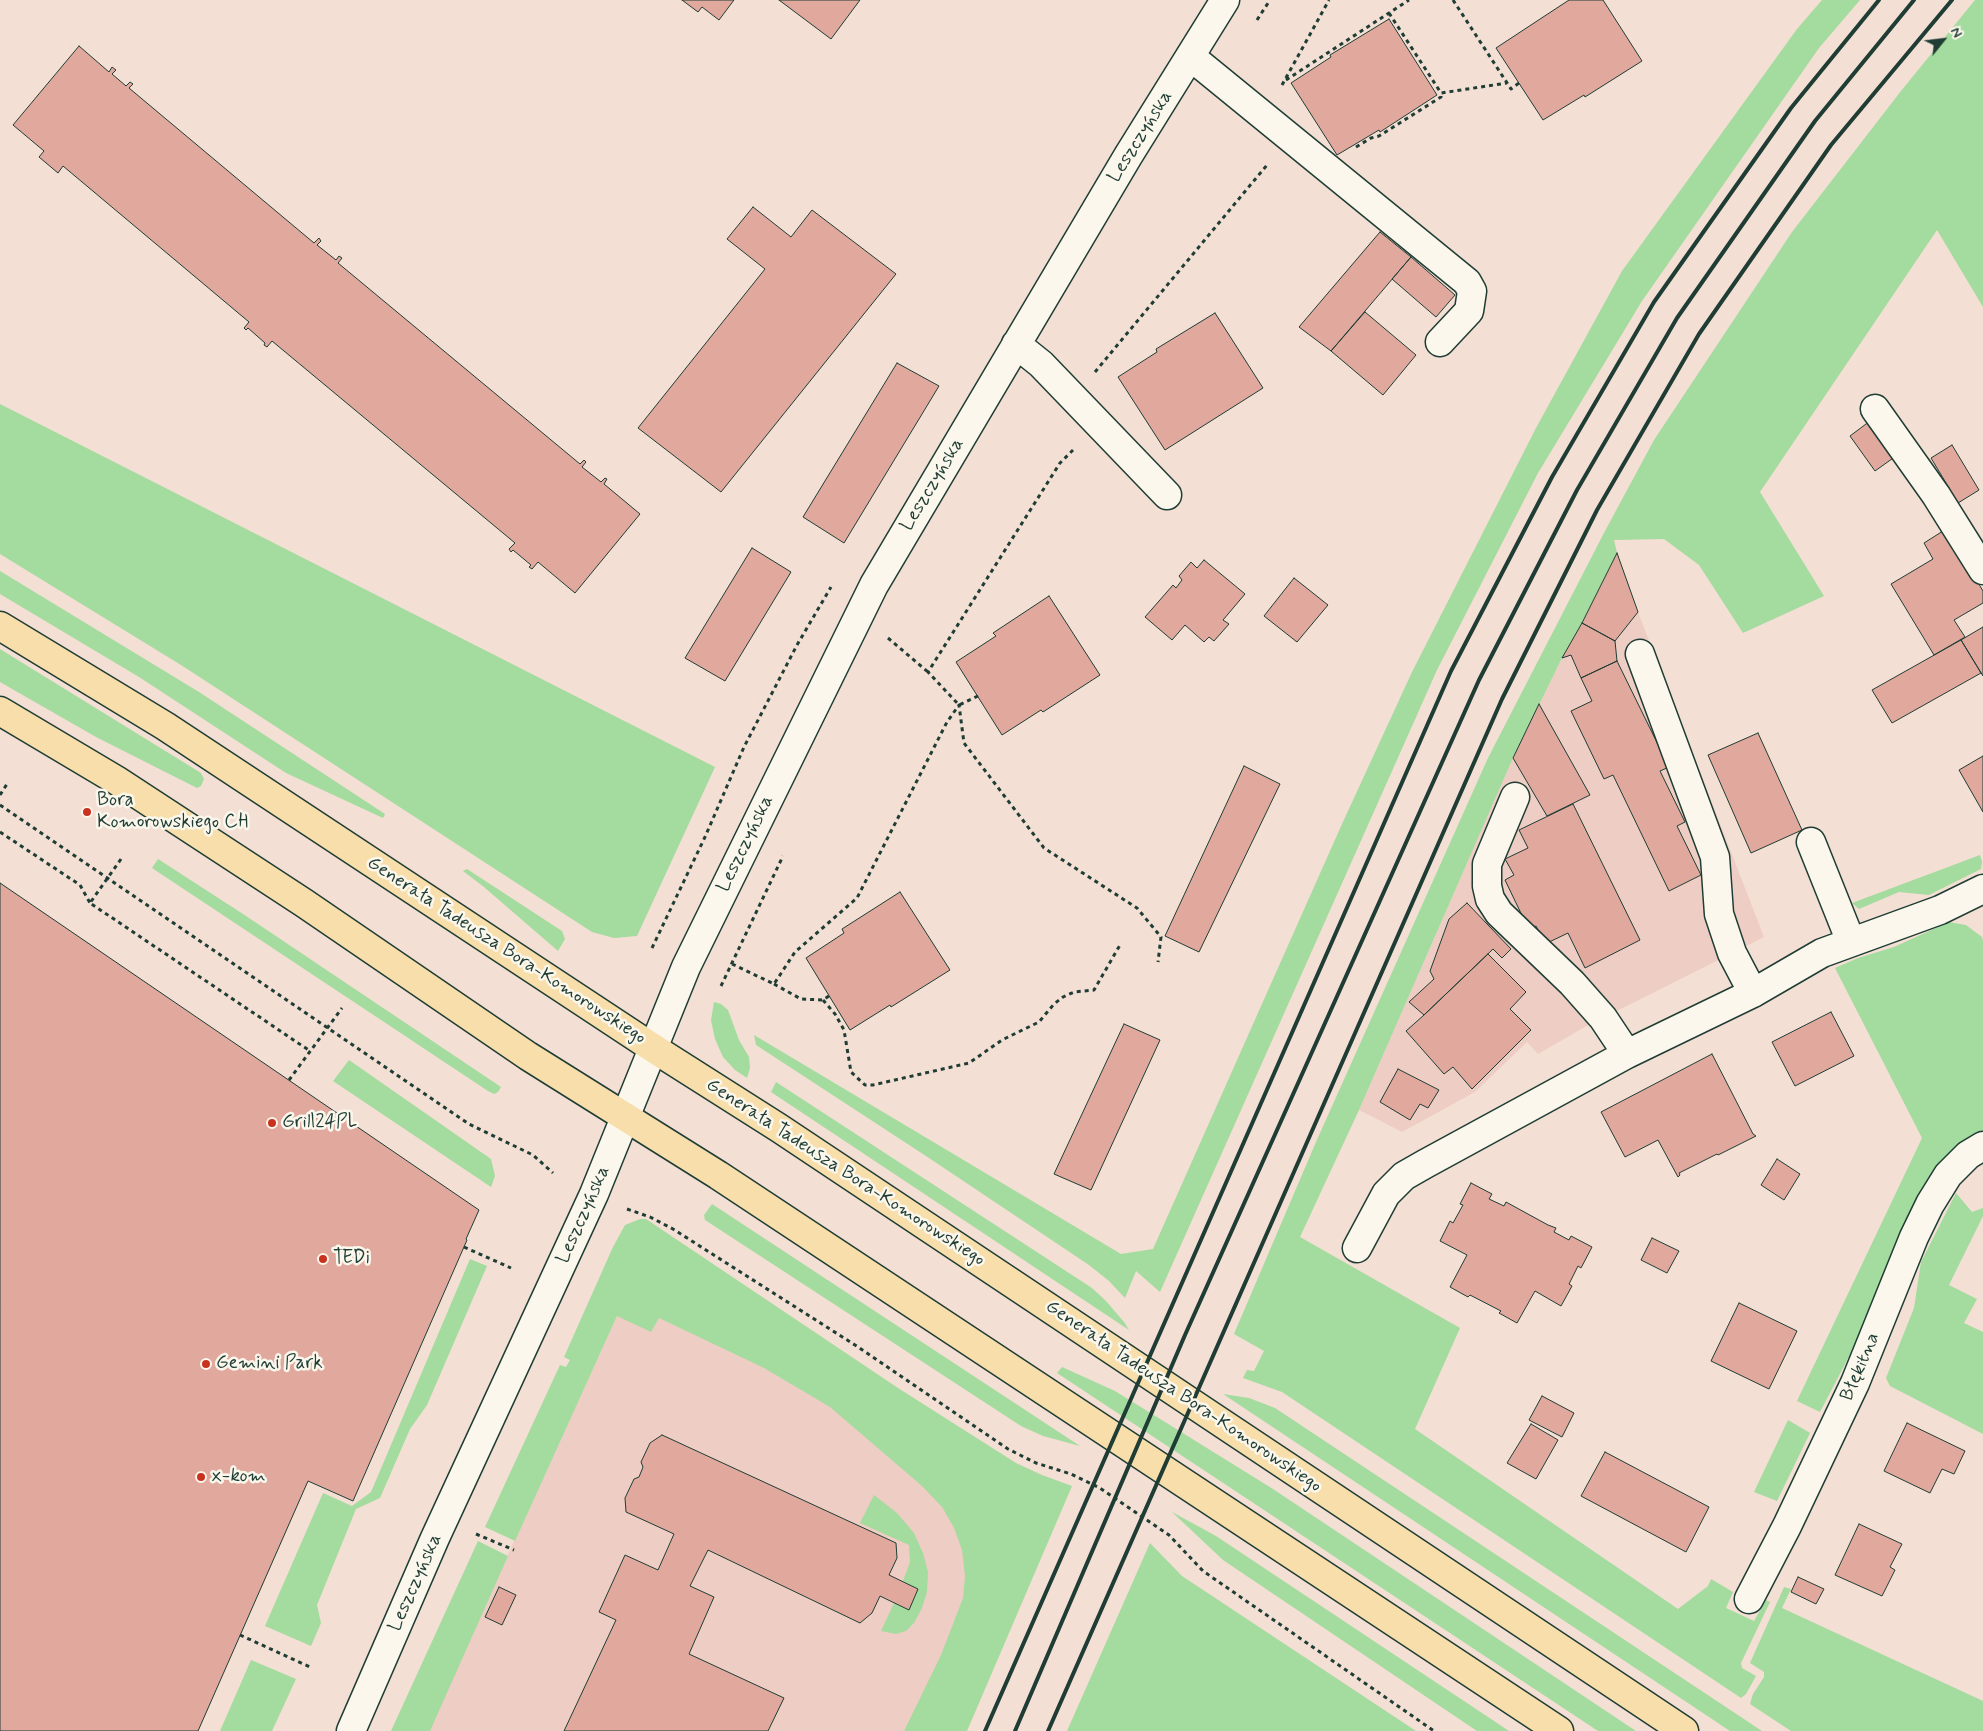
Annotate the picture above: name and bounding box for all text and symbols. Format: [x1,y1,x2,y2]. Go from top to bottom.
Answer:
north arrow [1918,15,1968,65]
text: N [1946,24,1966,41]
street label: Leszczyńska [1104,87,1178,187]
street label: Leszczyńska [896,434,970,536]
place label: Bora Komorowskiego CH [97,790,248,834]
street label: Leszczyńska [713,792,779,896]
marker: Bora Komorowskiego CH [81,806,93,818]
street label: Generała Tadeusza Bora-Komorowskiego [362,852,650,1050]
street label: Generała Tadeusza Bora-Komorowskiego [701,1074,989,1272]
place label: Grill24PL [282,1112,357,1134]
marker: Grill24PL [266,1117,278,1129]
street label: Leszczyńska [552,1163,616,1267]
place label: TEDi [333,1248,370,1270]
marker: TEDi [317,1253,329,1265]
street label: Generała Tadeusza Bora-Komorowskiego [1041,1296,1325,1498]
street label: Błękitna [1836,1329,1886,1405]
place label: Gemini Park [216,1353,323,1375]
marker: Gemini Park [200,1358,212,1370]
place label: x-kom [211,1466,266,1488]
marker: x-kom [195,1471,207,1483]
street label: Leszczyńska [384,1531,448,1635]

